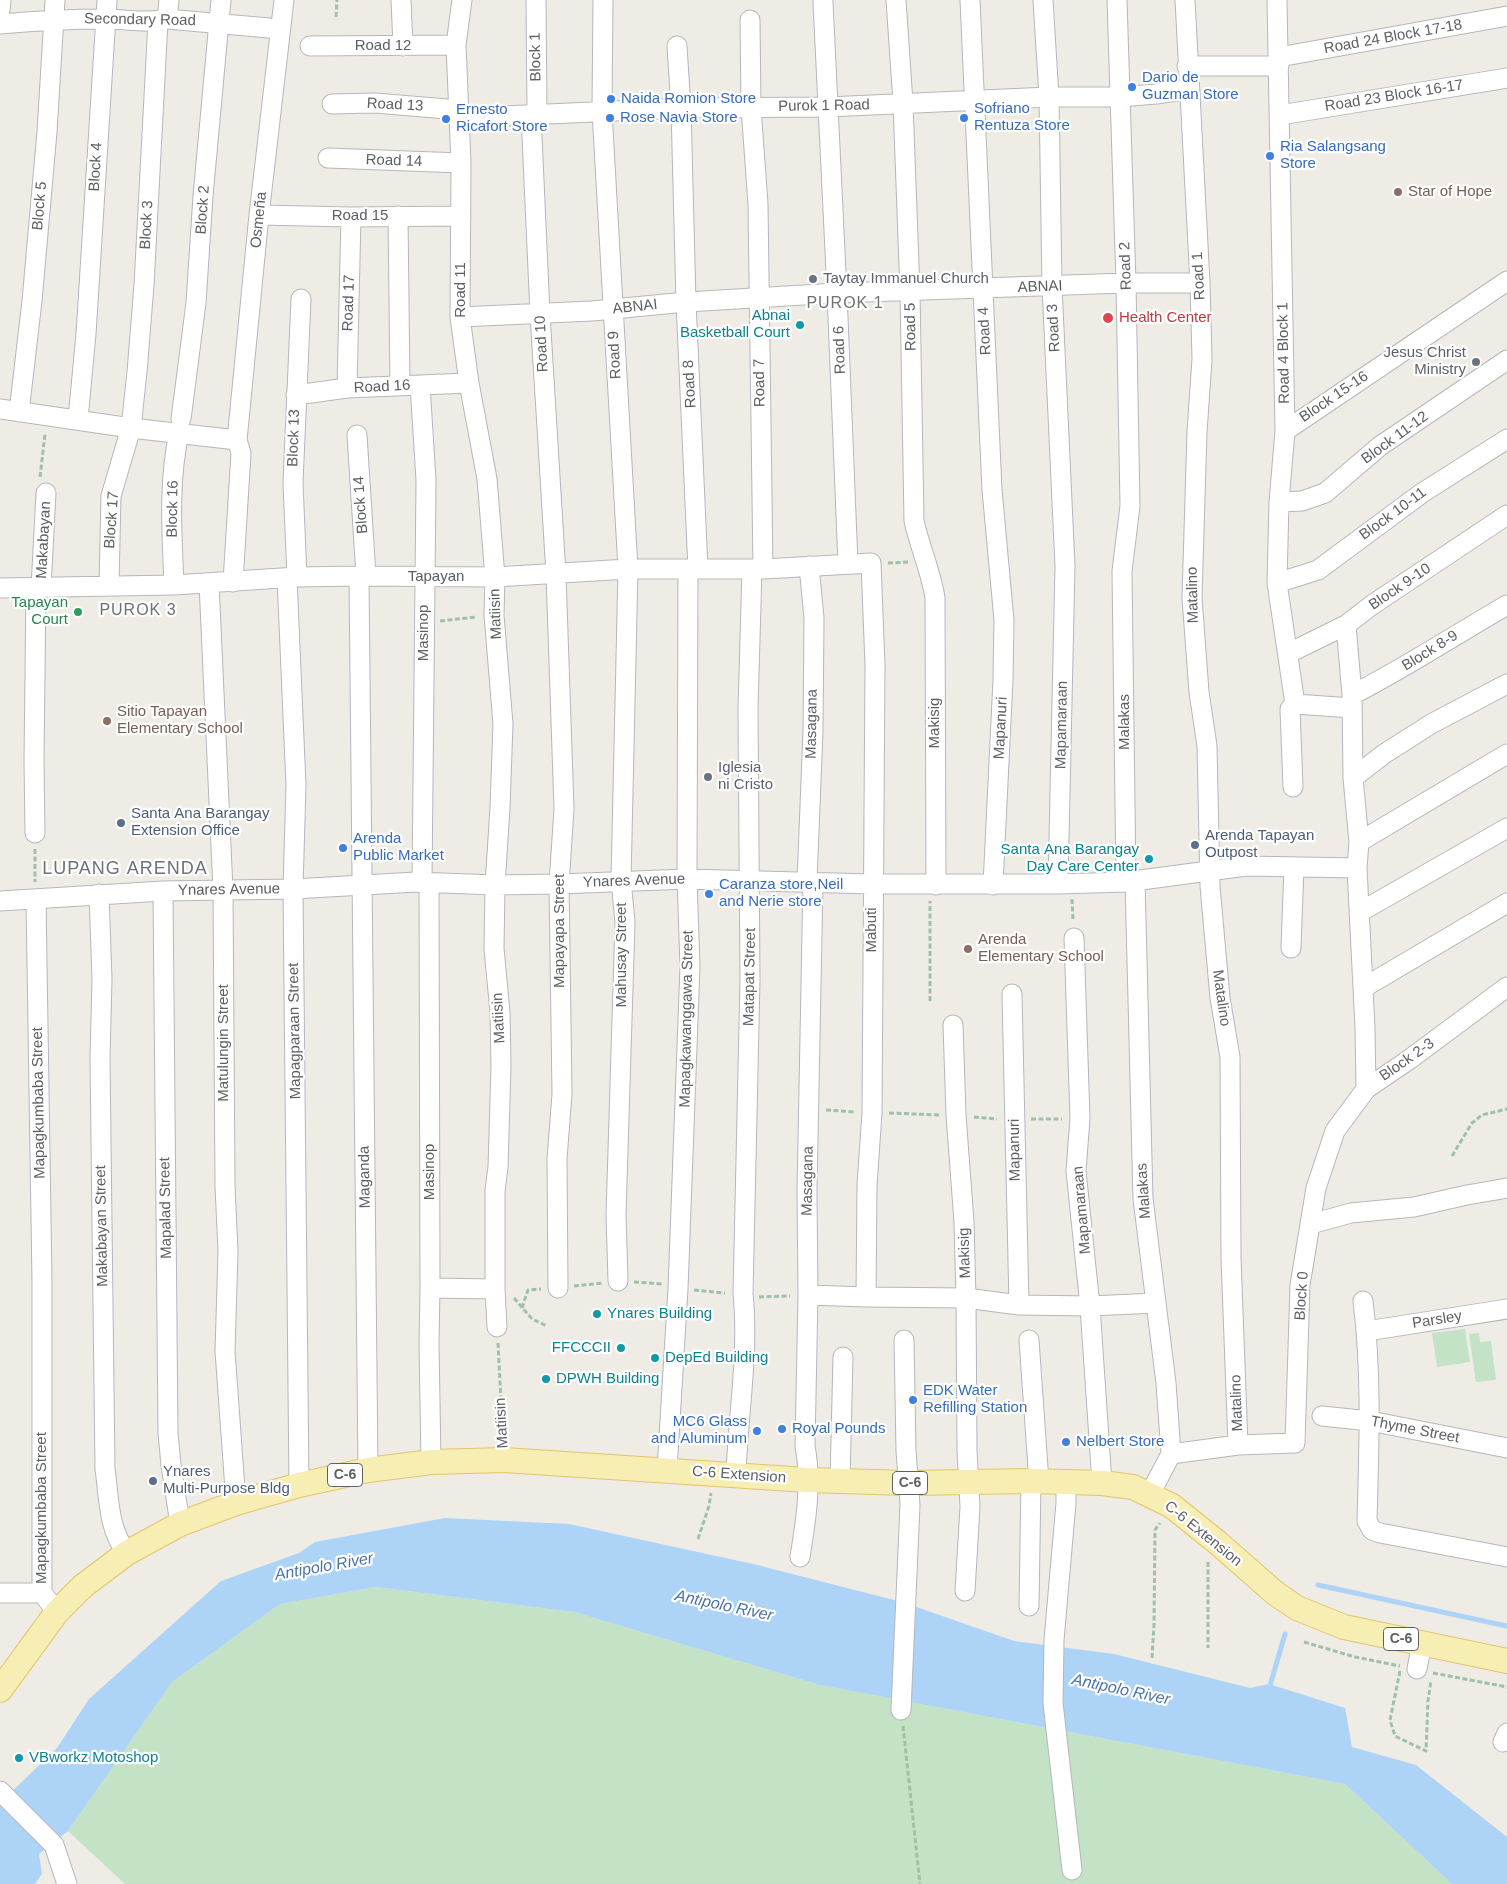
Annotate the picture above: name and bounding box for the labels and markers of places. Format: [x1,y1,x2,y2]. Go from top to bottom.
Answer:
place label: Dario de Guzman Store [1142,69,1239,104]
marker: Dario de Guzman Store [1126,81,1138,93]
place label: Naida Romion Store [621,90,756,108]
marker: Naida Romion Store [605,93,617,105]
place label: Sofriano Rentuza Store [974,100,1070,135]
place label: Ernesto Ricafort Store [456,101,548,136]
place label: Rose Navia Store [620,109,738,127]
marker: Rose Navia Store [604,112,616,124]
marker: Sofriano Rentuza Store [958,112,970,124]
marker: Ernesto Ricafort Store [440,113,452,125]
place label: Ria Salangsang Store [1280,138,1386,173]
marker: Ria Salangsang Store [1264,150,1276,162]
place label: Star of Hope [1408,183,1492,201]
marker: Star of Hope [1392,186,1404,198]
place label: Taytay Immanuel Church [823,270,989,288]
marker: Taytay Immanuel Church [807,273,819,285]
place label: Abnai Basketball Court [680,307,790,342]
place label: Health Center [1119,309,1212,327]
marker: Health Center [1101,311,1115,325]
marker: Abnai Basketball Court [794,319,806,331]
place label: Jesus Christ Ministry [1383,344,1466,379]
marker: Jesus Christ Ministry [1470,356,1482,368]
place label: Tapayan Court [11,594,68,629]
marker: Tapayan Court [72,606,84,618]
place label: Sitio Tapayan Elementary School [117,703,243,738]
marker: Sitio Tapayan Elementary School [101,715,113,727]
place label: Iglesia ni Cristo [718,759,773,794]
marker: Iglesia ni Cristo [702,771,714,783]
place label: Santa Ana Barangay Extension Office [131,805,269,840]
marker: Santa Ana Barangay Extension Office [115,817,127,829]
place label: Arenda Tapayan Outpost [1205,827,1314,862]
place label: Arenda Public Market [353,830,444,865]
marker: Arenda Tapayan Outpost [1189,839,1201,851]
place label: Santa Ana Barangay Day Care Center [1001,841,1139,876]
marker: Arenda Public Market [337,842,349,854]
marker: Santa Ana Barangay Day Care Center [1143,853,1155,865]
place label: Caranza store,Neil and Nerie store [719,876,843,911]
marker: Caranza store,Neil and Nerie store [703,888,715,900]
place label: Arenda Elementary School [978,931,1104,966]
marker: Arenda Elementary School [962,943,974,955]
place label: Ynares Building [607,1305,712,1323]
marker: Ynares Building [591,1308,603,1320]
place label: FFCCCII [552,1339,611,1357]
marker: FFCCCII [615,1342,627,1354]
place label: DepEd Building [665,1349,768,1367]
marker: DepEd Building [649,1352,661,1364]
place label: DPWH Building [556,1370,659,1388]
marker: DPWH Building [540,1373,552,1385]
place label: EDK Water Refilling Station [923,1382,1027,1417]
marker: EDK Water Refilling Station [907,1394,919,1406]
place label: MC6 Glass and Aluminum [651,1413,747,1448]
place label: Royal Pounds [792,1420,885,1438]
marker: Royal Pounds [776,1423,788,1435]
marker: MC6 Glass and Aluminum [751,1425,763,1437]
place label: Nelbert Store [1076,1433,1164,1451]
marker: Nelbert Store [1060,1436,1072,1448]
place label: Ynares Multi-Purpose Bldg [163,1463,290,1498]
marker: Ynares Multi-Purpose Bldg [147,1475,159,1487]
place label: VBworkz Motoshop [29,1749,158,1767]
marker: VBworkz Motoshop [13,1752,25,1764]

